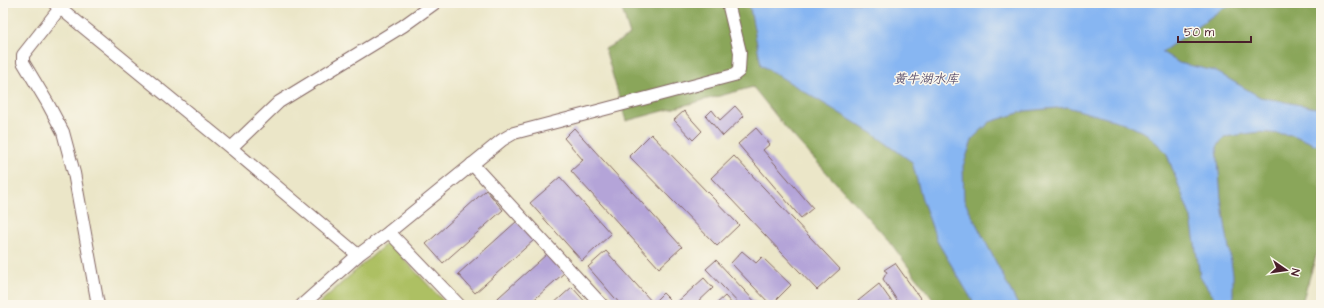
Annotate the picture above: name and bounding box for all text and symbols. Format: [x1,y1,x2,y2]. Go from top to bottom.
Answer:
scale bar [1178,18,1251,44]
text: 50 m [1184,24,1215,41]
water label: 黄牛湖水库 [893,70,959,88]
north arrow [1266,250,1306,290]
text: N [1287,267,1303,277]

